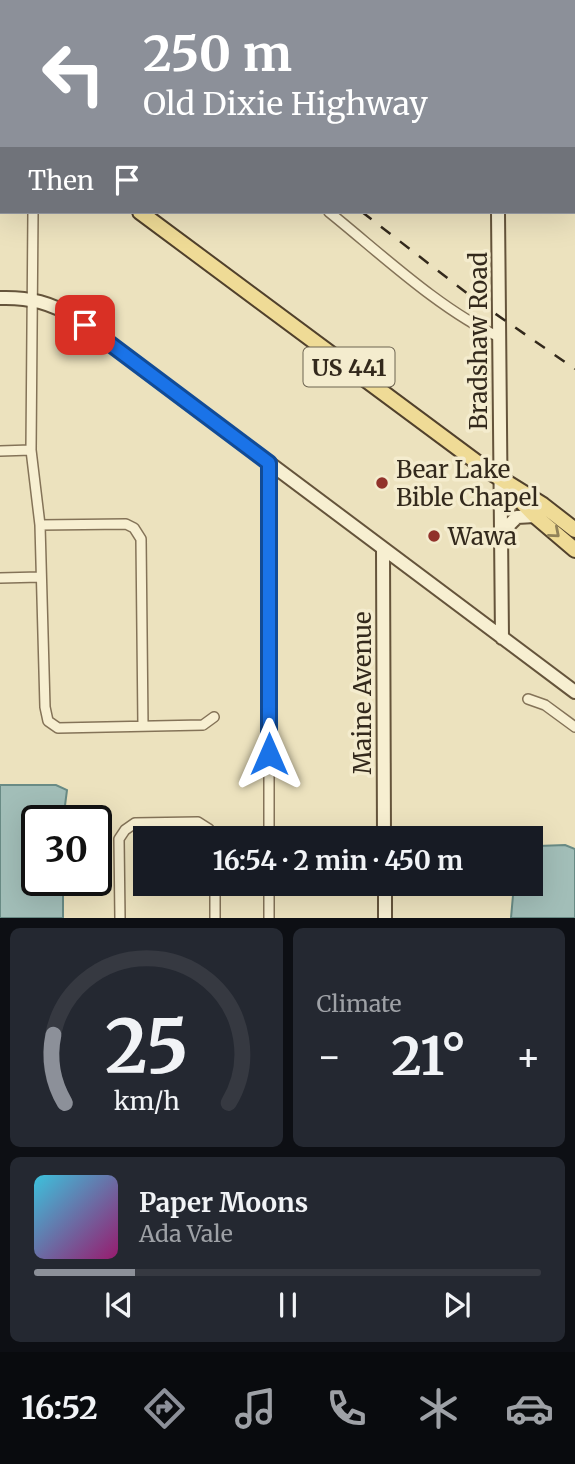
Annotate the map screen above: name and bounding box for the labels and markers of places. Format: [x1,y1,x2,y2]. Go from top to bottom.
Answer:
pin [55,295,115,355]
place label: Bear Lake Bible Chapel [396,454,539,513]
marker: Bear Lake Bible Chapel [374,475,390,491]
place label: Wawa [447,521,517,552]
marker: Wawa [426,528,442,544]

